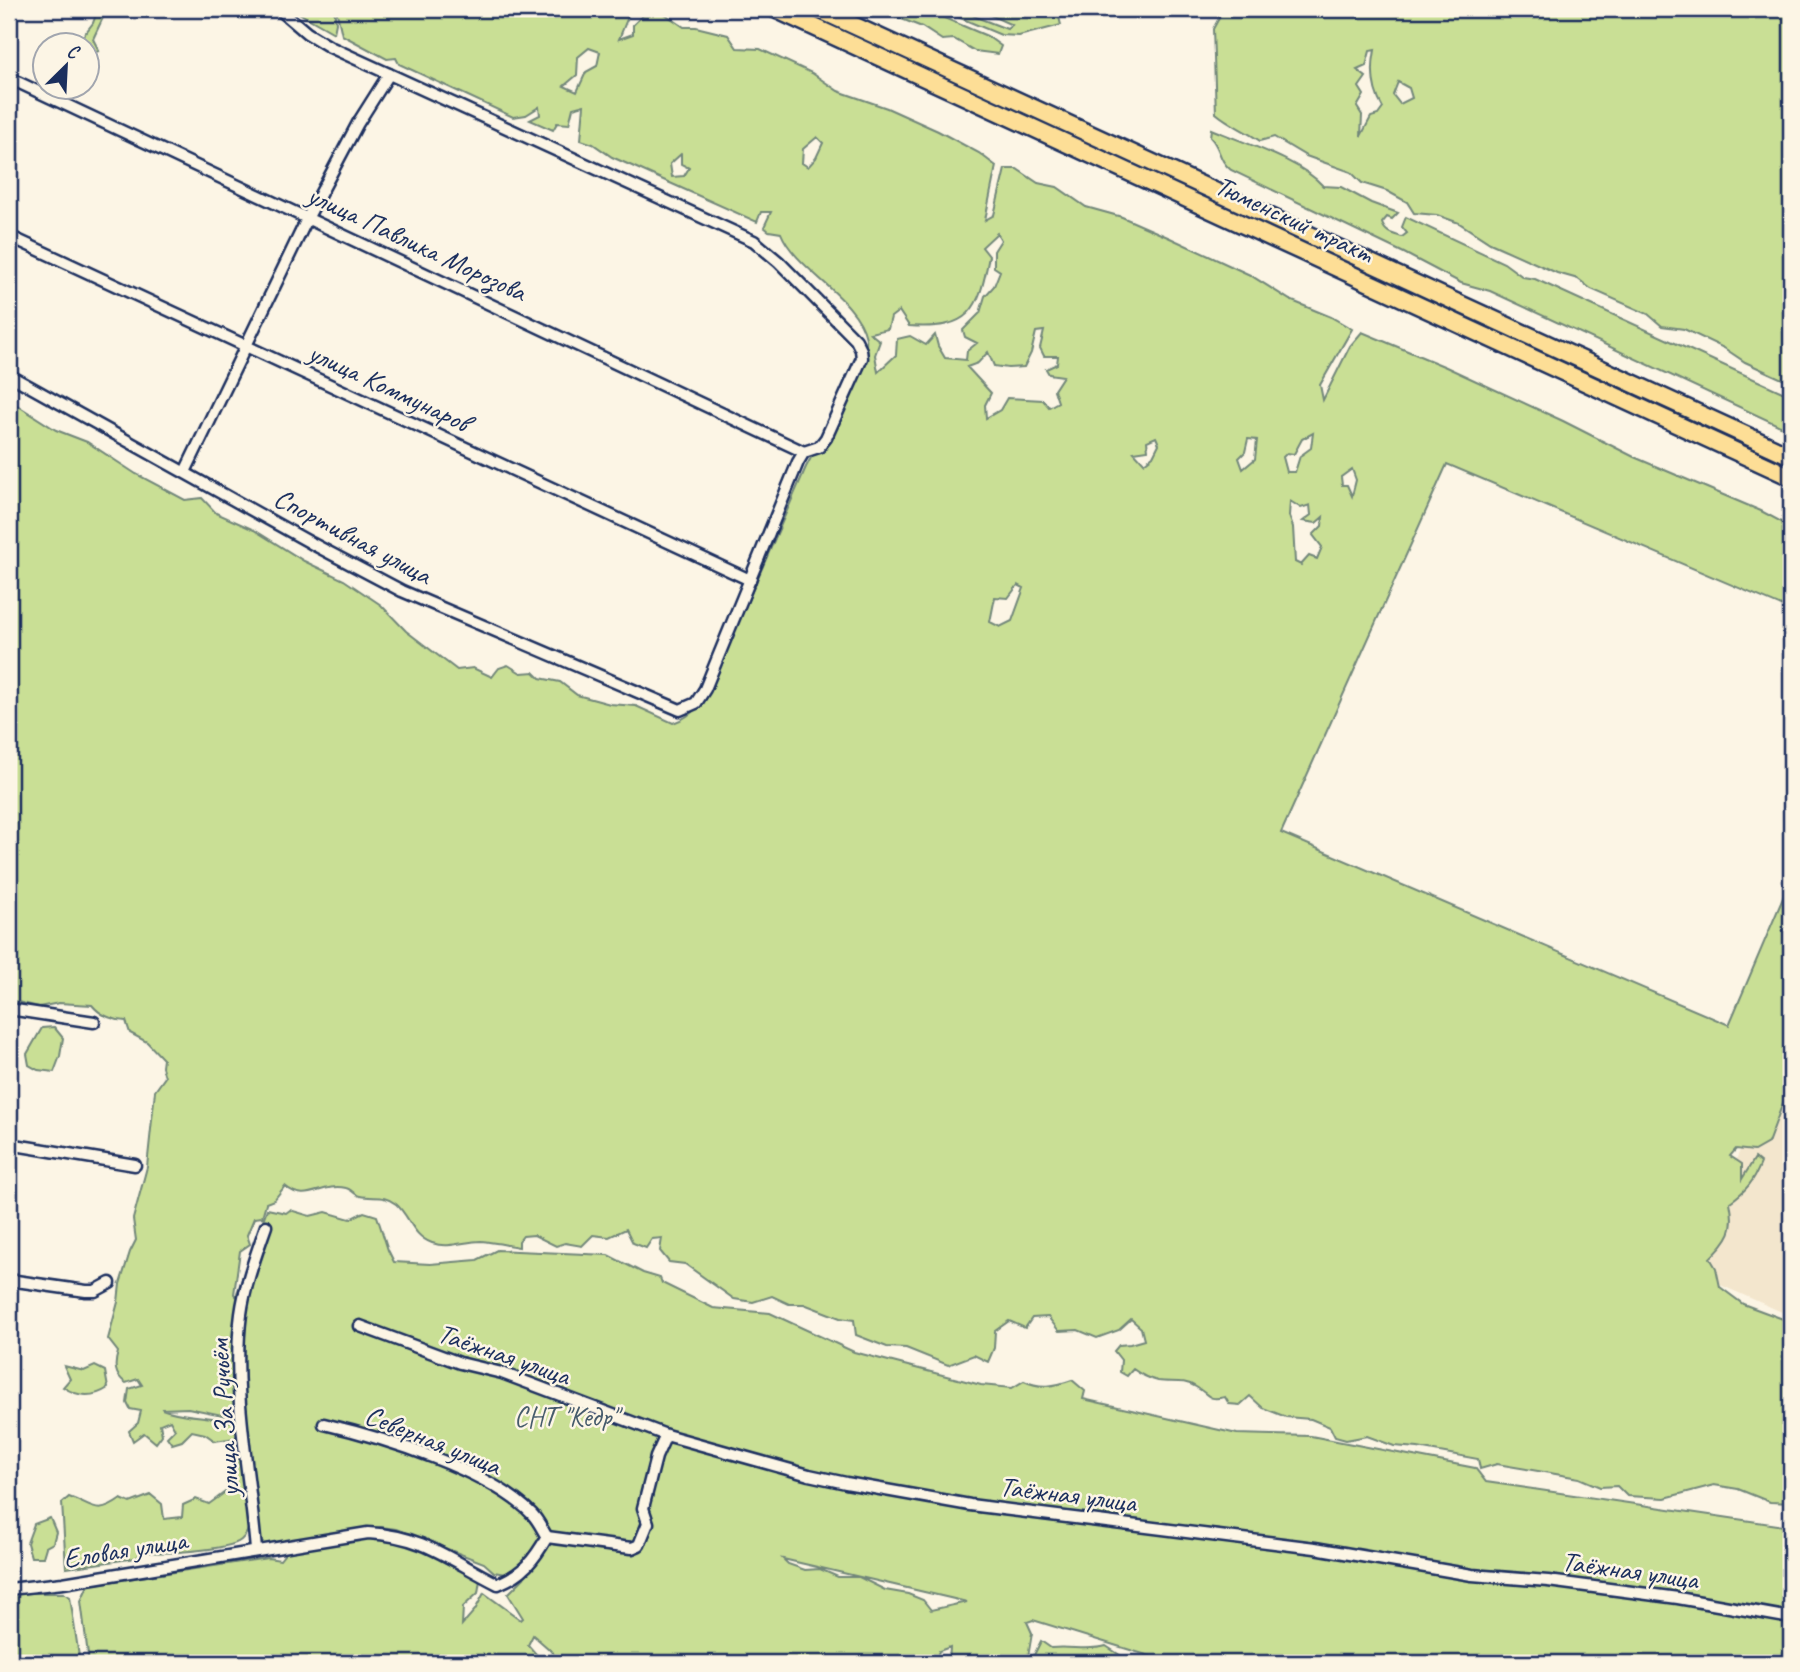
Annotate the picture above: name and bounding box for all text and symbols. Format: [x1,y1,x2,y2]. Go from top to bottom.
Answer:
north arrow [32,32,102,102]
text: С [63,39,84,65]
street label: Тюменский тракт [1210,167,1380,271]
street label: улица Павлика Морозова [300,176,534,311]
street label: улица Коммунаров [301,334,481,442]
street label: Спортивная улица [268,480,439,593]
street label: Таёжная улица [433,1315,576,1393]
street label: улица За Ручьём [201,1337,247,1500]
street label: Северная улица [360,1397,508,1484]
park label: СНТ "Кедр" [514,1399,623,1434]
street label: Таёжная улица [998,1468,1140,1520]
street label: Еловая улица [61,1522,192,1576]
street label: Таёжная улица [1560,1543,1702,1597]

